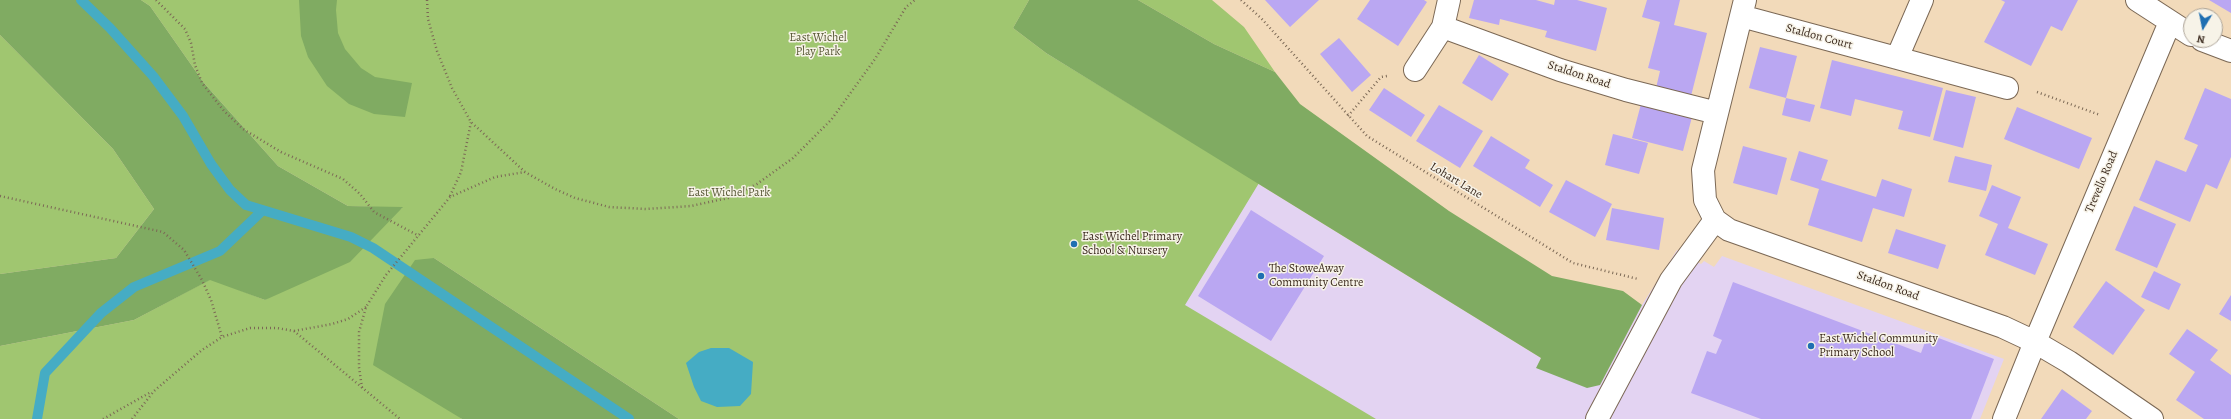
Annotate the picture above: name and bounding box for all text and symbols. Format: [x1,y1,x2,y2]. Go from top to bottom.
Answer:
north arrow [2183,8,2223,48]
street label: Staldon Court [1784,21,1854,53]
park label: East Wichel Play Park [789,31,847,59]
text: N [2196,31,2206,47]
street label: Staldon Road [1546,58,1612,92]
street label: Trevello Road [2083,149,2121,215]
street label: Lohart Lane [1427,160,1485,202]
park label: East Wichel Park [688,186,770,200]
place label: East Wichel Primary School & Nursery [1082,230,1182,258]
marker: East Wichel Primary School & Nursery [1069,239,1079,249]
place label: The StoweAway Community Centre [1269,262,1363,290]
street label: Staldon Road [1855,268,1921,304]
marker: The StoweAway Community Centre [1256,271,1266,281]
place label: East Wichel Community Primary School [1819,332,1938,360]
marker: East Wichel Community Primary School [1806,341,1816,351]

